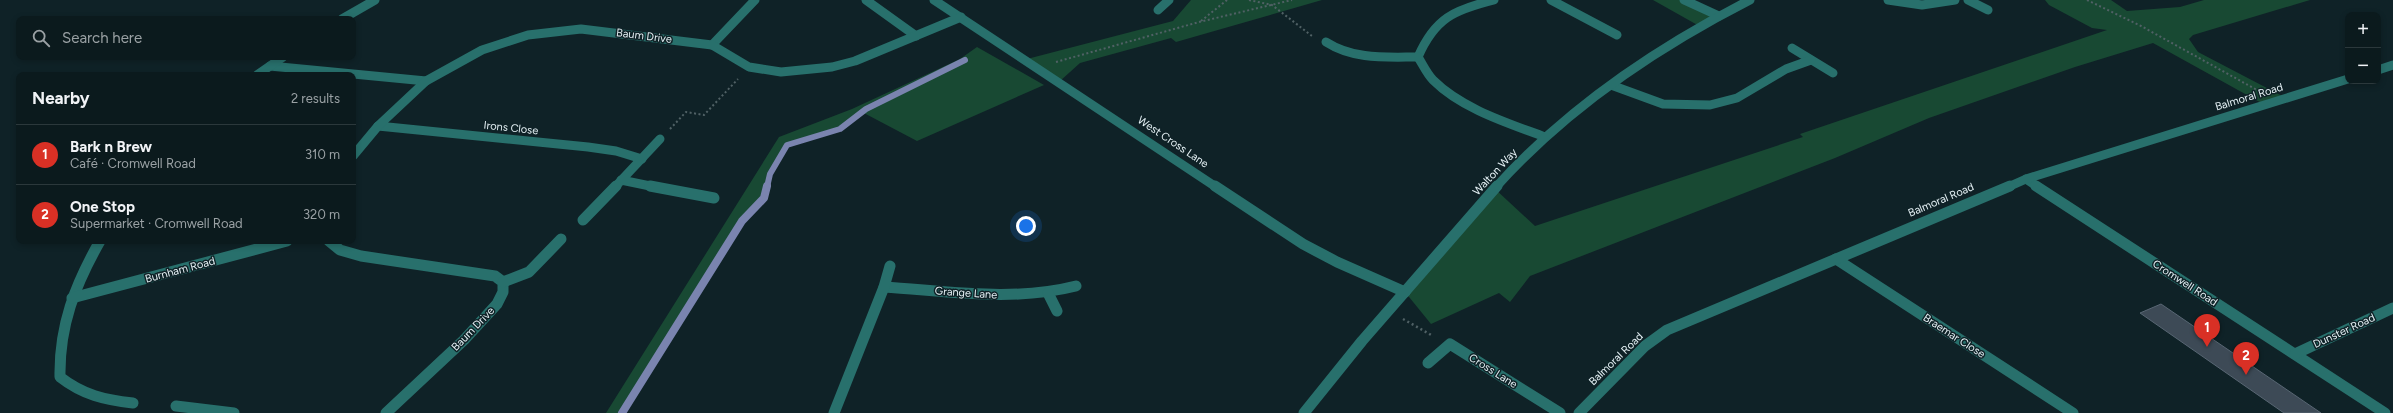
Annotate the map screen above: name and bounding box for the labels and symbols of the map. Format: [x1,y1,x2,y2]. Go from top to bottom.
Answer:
street label: Baum Drive [615,26,673,46]
street label: Balmoral Road [2213,81,2285,113]
street label: West Cross Lane [1135,114,1211,170]
street label: Irons Close [483,119,539,137]
street label: Walton Way [1470,146,1520,198]
street label: Balmoral Road [1906,180,1976,220]
your location [1016,216,1036,236]
street label: Burnham Road [144,254,216,286]
street label: Cromwell Road [2150,257,2220,309]
street label: Grange Lane [934,284,998,302]
street label: Baum Drive [449,304,497,354]
street label: Braemar Close [1921,311,1987,361]
street label: Dunster Road [2311,311,2377,351]
pin: 1 [2194,314,2220,347]
street label: Balmoral Road [1586,330,1646,388]
pin: 2 [2233,342,2259,375]
street label: Cross Lane [1466,351,1520,391]

